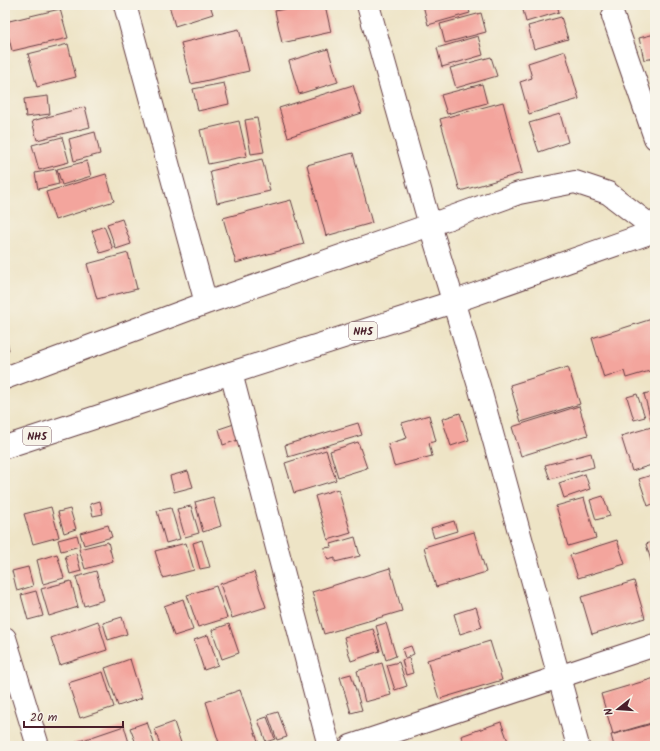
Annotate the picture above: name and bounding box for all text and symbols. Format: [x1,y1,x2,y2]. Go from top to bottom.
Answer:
road number: NH5 [349,322,377,340]
road number: NH5 [23,427,51,445]
north arrow [598,689,638,729]
scale bar [24,703,123,729]
text: N [600,706,619,718]
text: 20 m [30,708,58,727]

